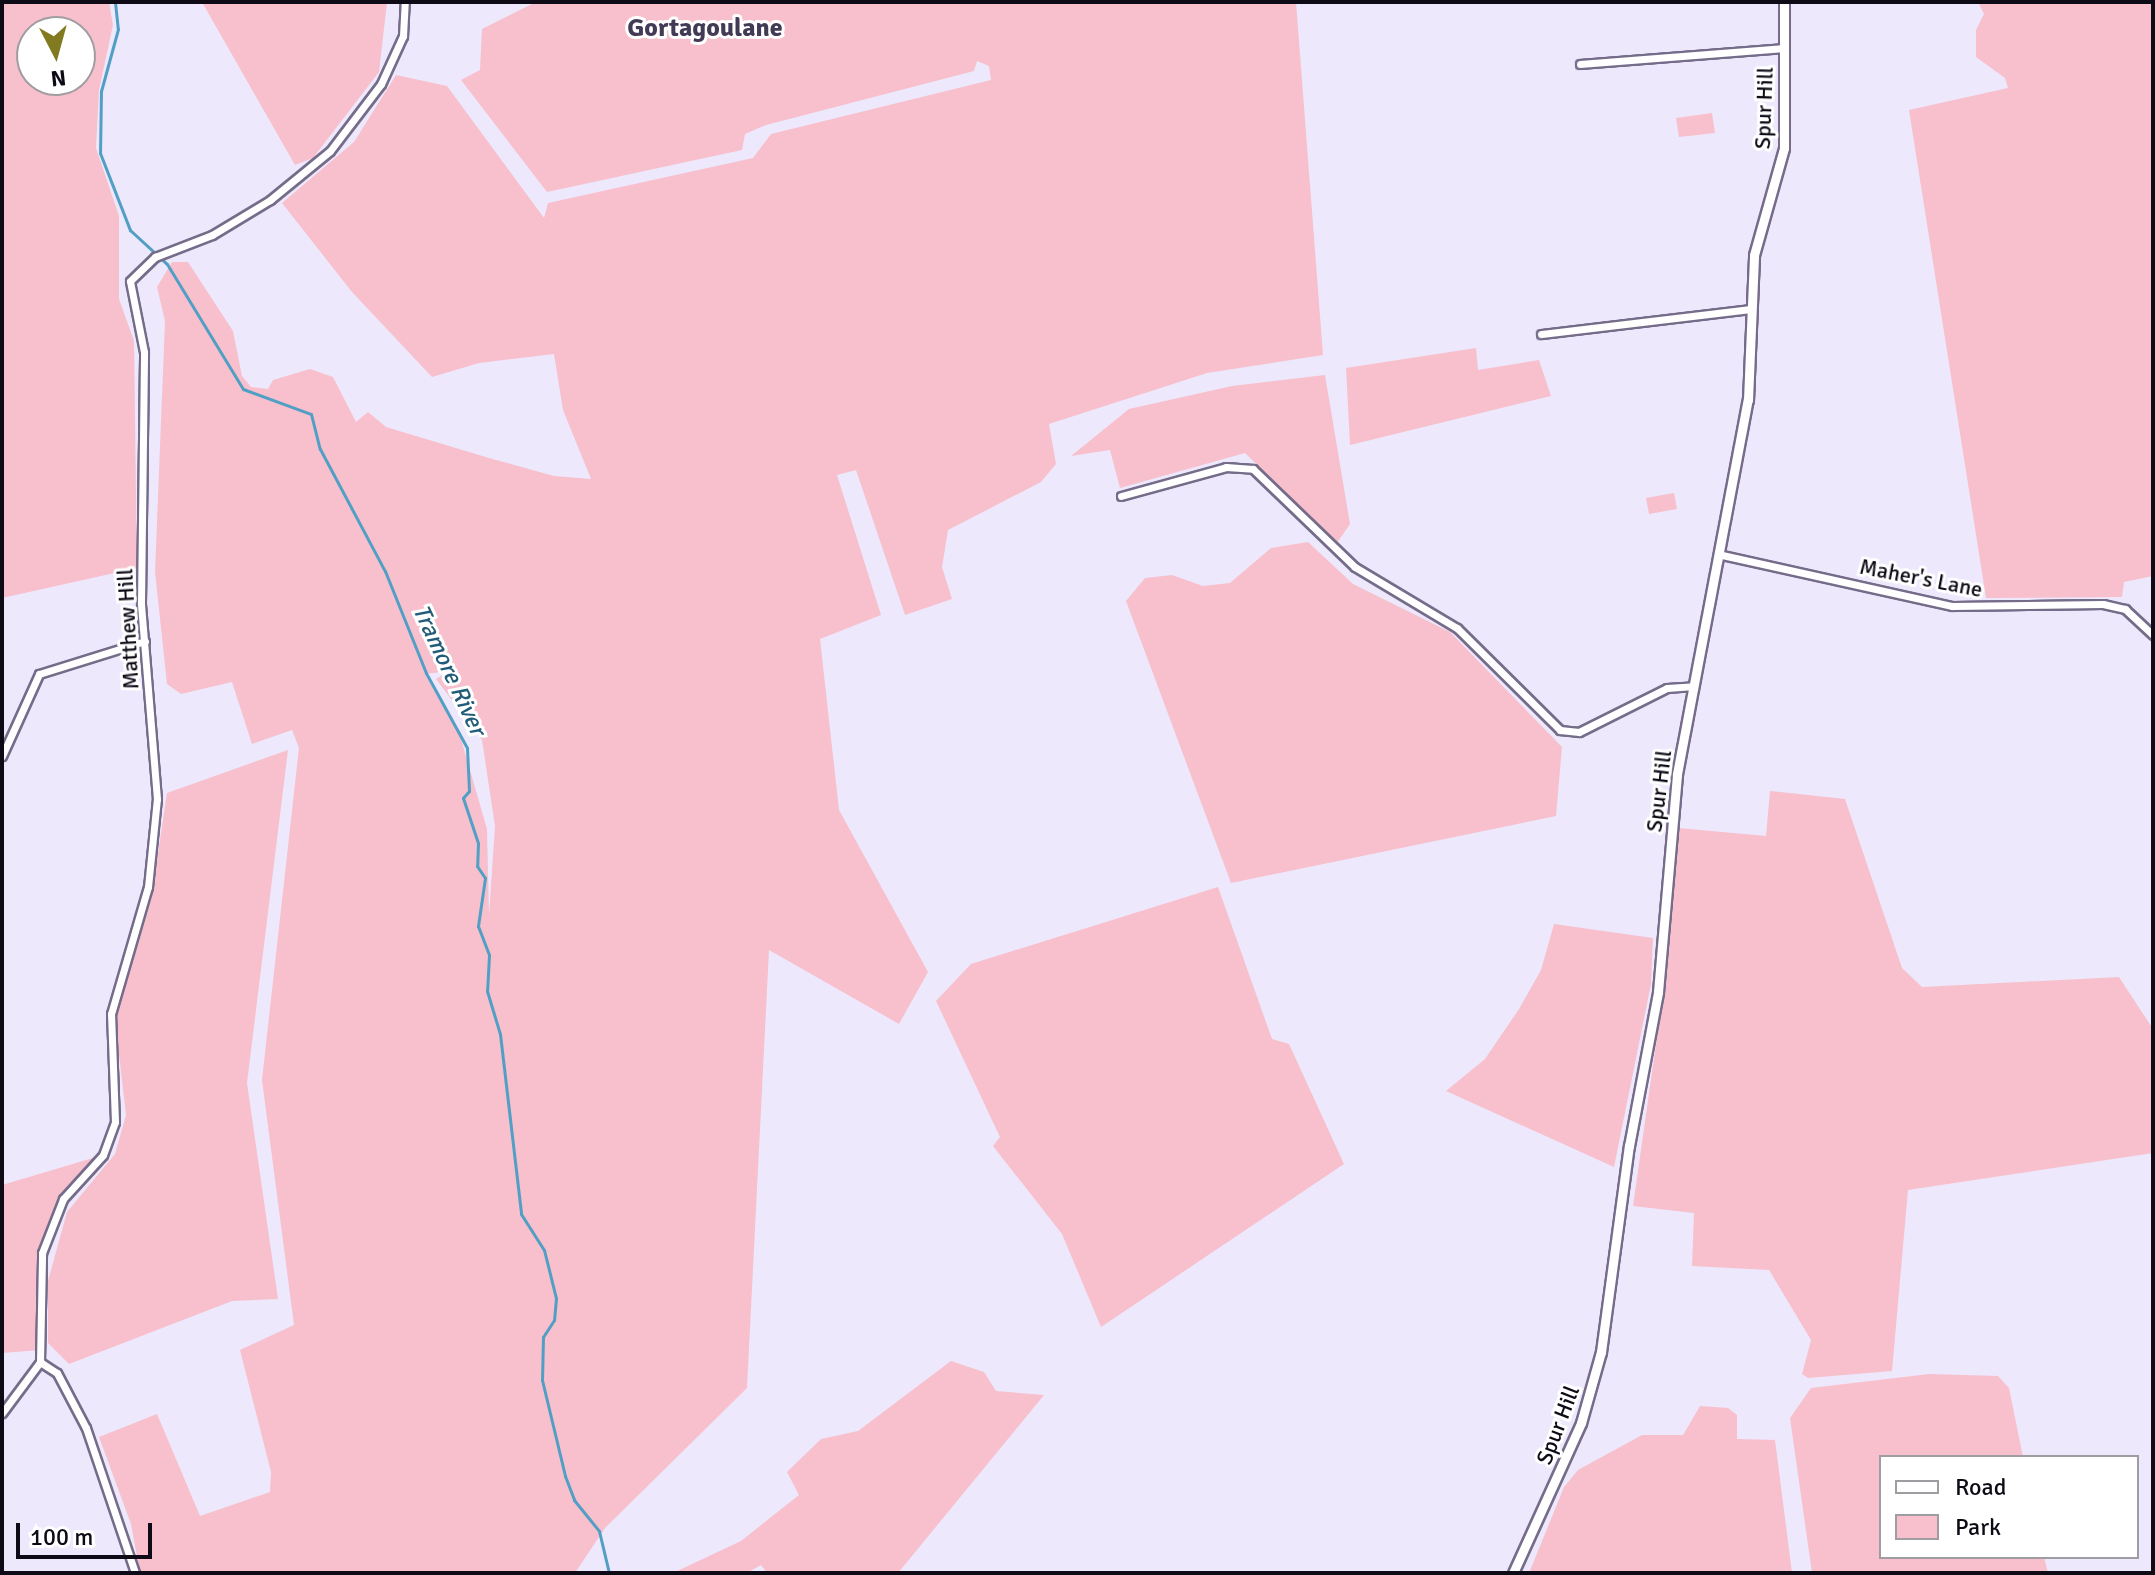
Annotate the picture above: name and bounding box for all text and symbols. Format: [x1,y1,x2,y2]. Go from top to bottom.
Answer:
district label: Gortagoulane [627,13,783,45]
north arrow [16,16,96,96]
text: N [49,64,67,93]
street label: Spur Hill [1749,66,1779,150]
street label: Maher's Lane [1857,553,1985,603]
street label: Matthew Hill [112,568,144,690]
water label: Tramore River [406,600,492,740]
street label: Spur Hill [1641,749,1677,833]
street label: Spur Hill [1531,1382,1585,1468]
legend [1879,1455,2139,1559]
text: Road [1955,1472,2006,1502]
scale bar [20,1507,156,1557]
text: Park [1955,1512,2001,1542]
text: 100 m [30,1522,93,1552]

